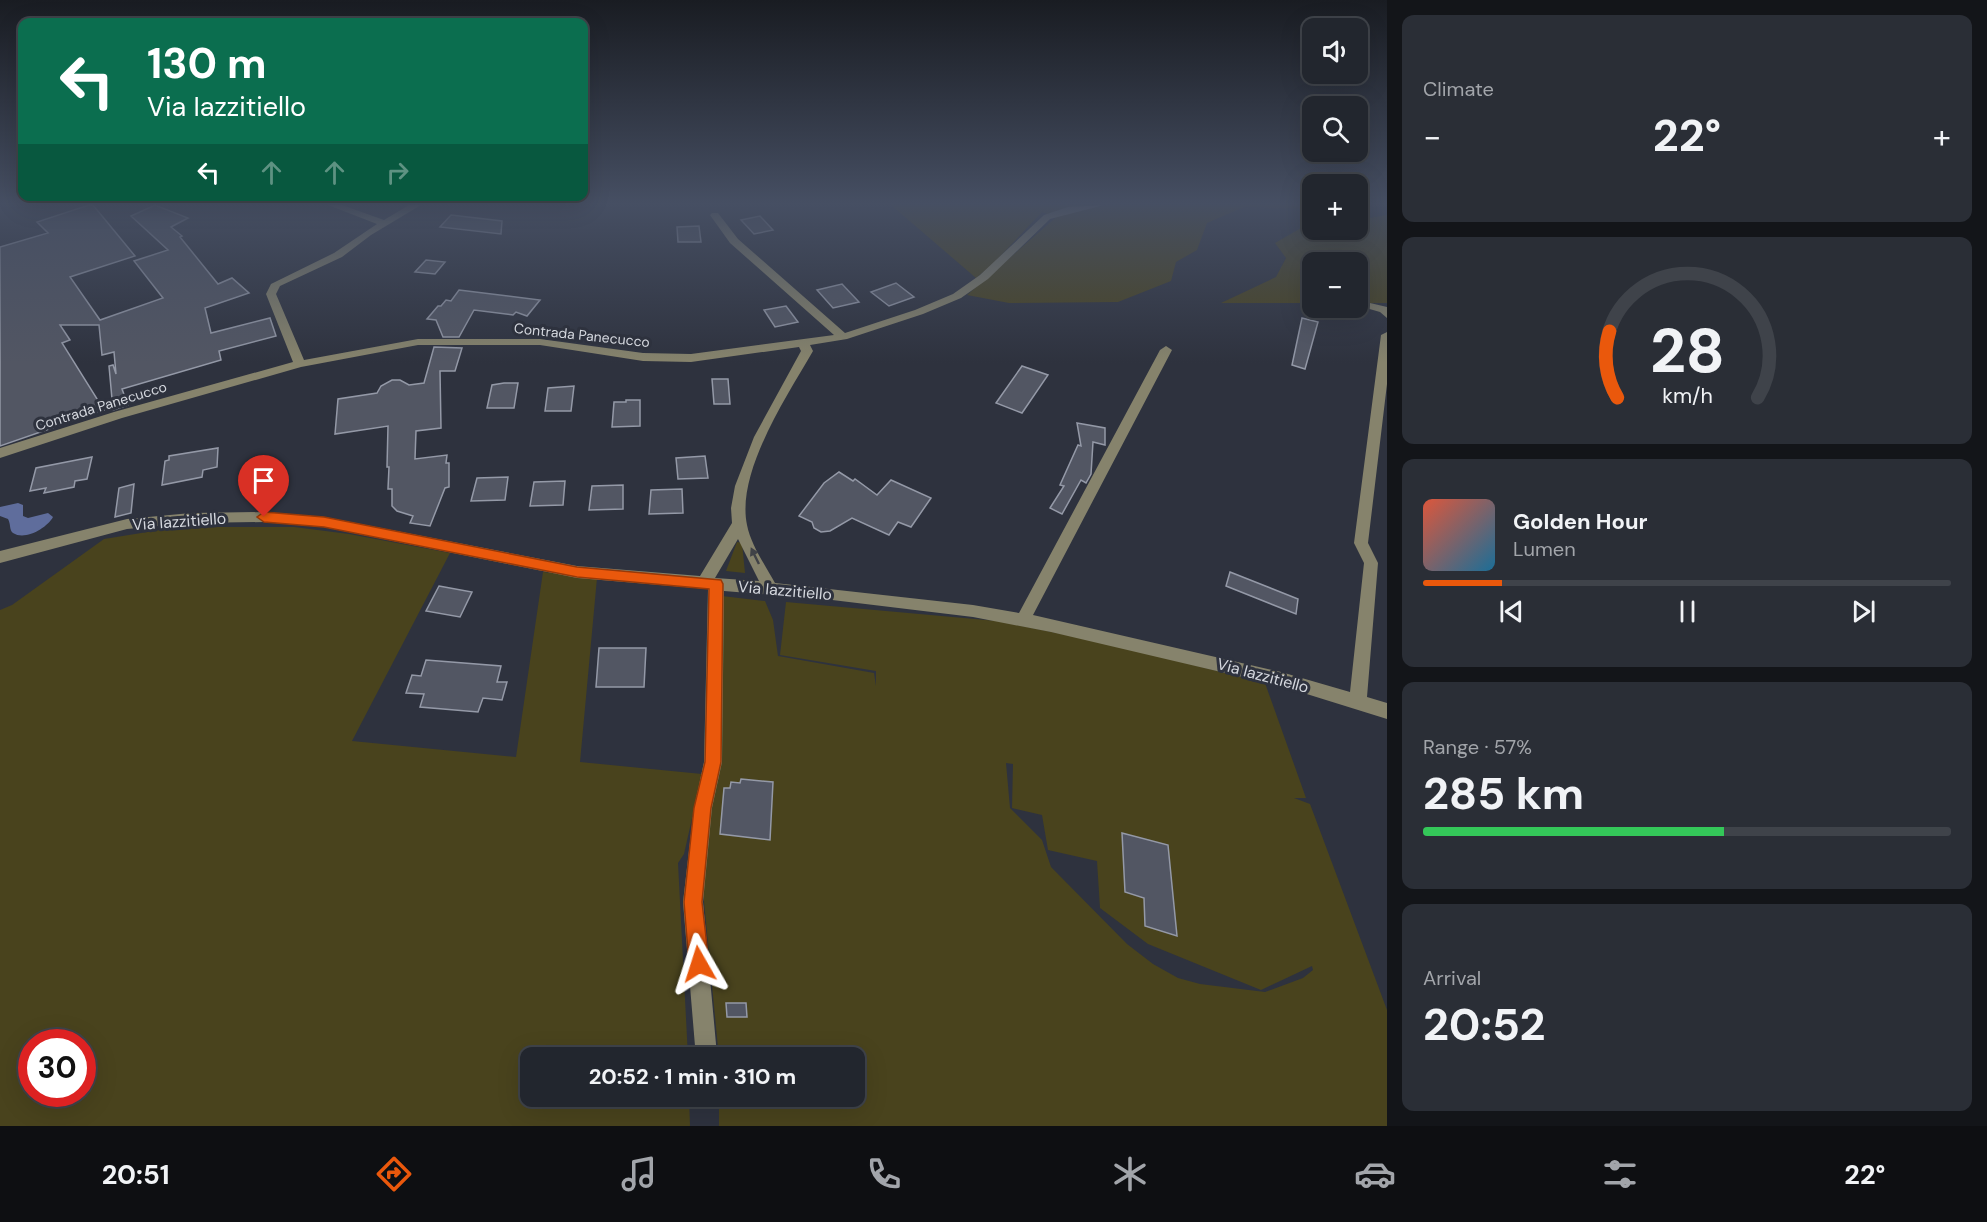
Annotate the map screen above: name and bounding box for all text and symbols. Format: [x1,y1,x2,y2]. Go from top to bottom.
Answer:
map controls [1302,18,1368,318]
button: sound [1302,18,1368,84]
text: 130 m [147,36,267,91]
icon: left [48,42,126,120]
text: Climate [1423,76,1494,102]
text: Via Iazzitiello [147,89,306,124]
button: search [1302,96,1368,162]
text: 22° [1653,106,1721,165]
text: − [1423,115,1441,158]
text: + [1933,115,1951,158]
icon: left [192,156,225,189]
icon: ahead [255,156,288,189]
icon: ahead [318,156,351,189]
icon: right [381,156,414,189]
button: + [1302,174,1368,240]
button: − [1302,252,1368,318]
text: 28 [1649,310,1725,391]
street label: Contrada Panecucco [513,319,651,351]
street label: Contrada Panecucco [33,377,169,435]
text: km/h [1662,382,1712,410]
pin [238,455,289,517]
icon: arrive [247,464,280,497]
text: Golden Hour [1513,507,1648,536]
street label: Via Iazzitiello [131,508,227,535]
text: Lumen [1513,536,1576,562]
one-way arrow [750,547,760,565]
street label: Via Iazzitiello [737,576,833,605]
icon: previous [1495,595,1528,628]
icon: pause [1671,595,1704,628]
icon: next [1847,595,1880,628]
street label: Via Iazzitiello [1215,653,1311,698]
text: Range · 57% [1423,734,1532,760]
text: 285 km [1423,764,1584,823]
position arrow [667,932,731,996]
text: Arrival [1423,965,1481,991]
text: 20:52 [1423,995,1546,1054]
speed limit sign: 30 [18,1029,96,1107]
text: 20:52 · 1 min · 310 m [589,1062,796,1091]
icon: directions [373,1153,415,1195]
icon: music [618,1153,660,1195]
icon: phone [863,1153,905,1195]
icon: climate [1109,1153,1151,1195]
icon: car [1354,1153,1396,1195]
icon: filters [1599,1153,1641,1195]
text: 20:51 [102,1157,170,1192]
text: 22° [1844,1157,1885,1192]

